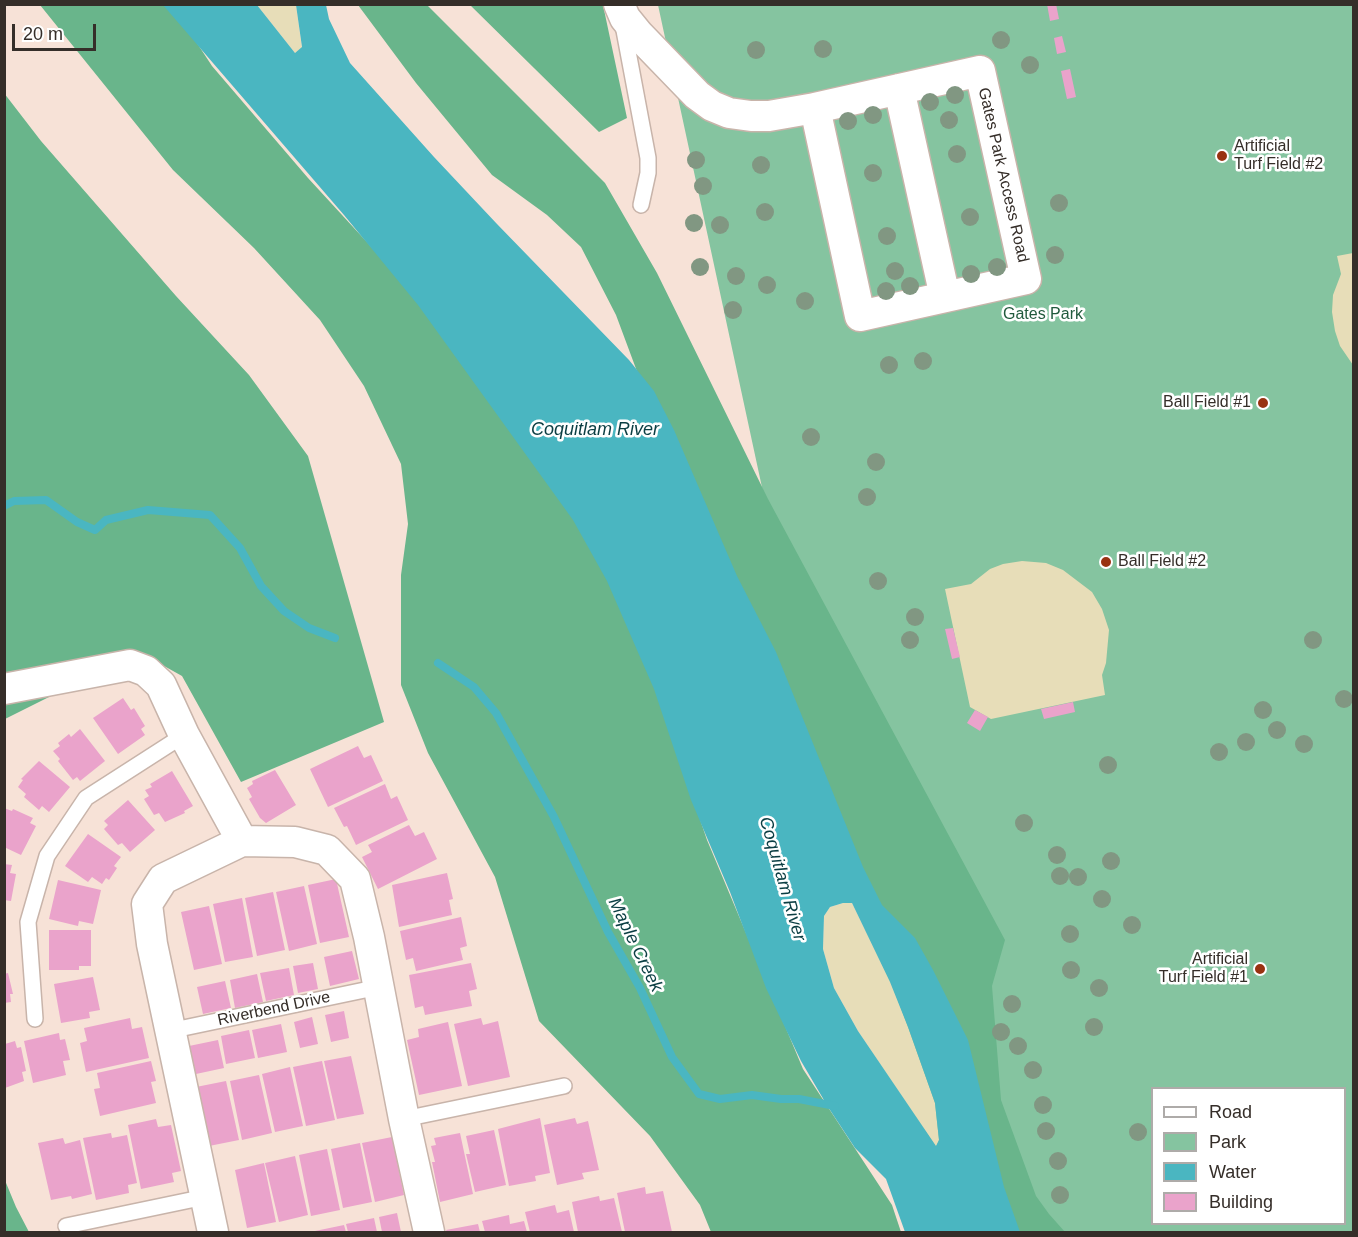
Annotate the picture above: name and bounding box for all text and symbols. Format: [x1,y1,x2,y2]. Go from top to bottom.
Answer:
scale bar [15,12,99,50]
text: 20 m [23,24,63,44]
street label: Gates Park Access Road [974,86,1032,264]
place label: Artificial Turf Field #2 [1234,137,1323,175]
marker: Artificial Turf Field #2 [1215,149,1229,163]
park label: Gates Park [1003,305,1083,325]
place label: Ball Field #1 [1163,393,1251,413]
marker: Ball Field #1 [1256,396,1270,410]
water label: Coquitlam River [531,419,659,441]
place label: Ball Field #2 [1118,552,1206,572]
marker: Ball Field #2 [1099,555,1113,569]
water label: Coquitlam River [754,814,810,944]
water label: Maple Creek [603,894,667,996]
place label: Artificial Turf Field #1 [1159,950,1248,988]
marker: Artificial Turf Field #1 [1253,962,1267,976]
street label: Riverbend Drive [216,988,332,1030]
legend [1151,1087,1346,1225]
text: Road [1209,1102,1252,1122]
text: Park [1209,1132,1246,1152]
text: Water [1209,1162,1256,1182]
text: Building [1209,1192,1273,1212]

